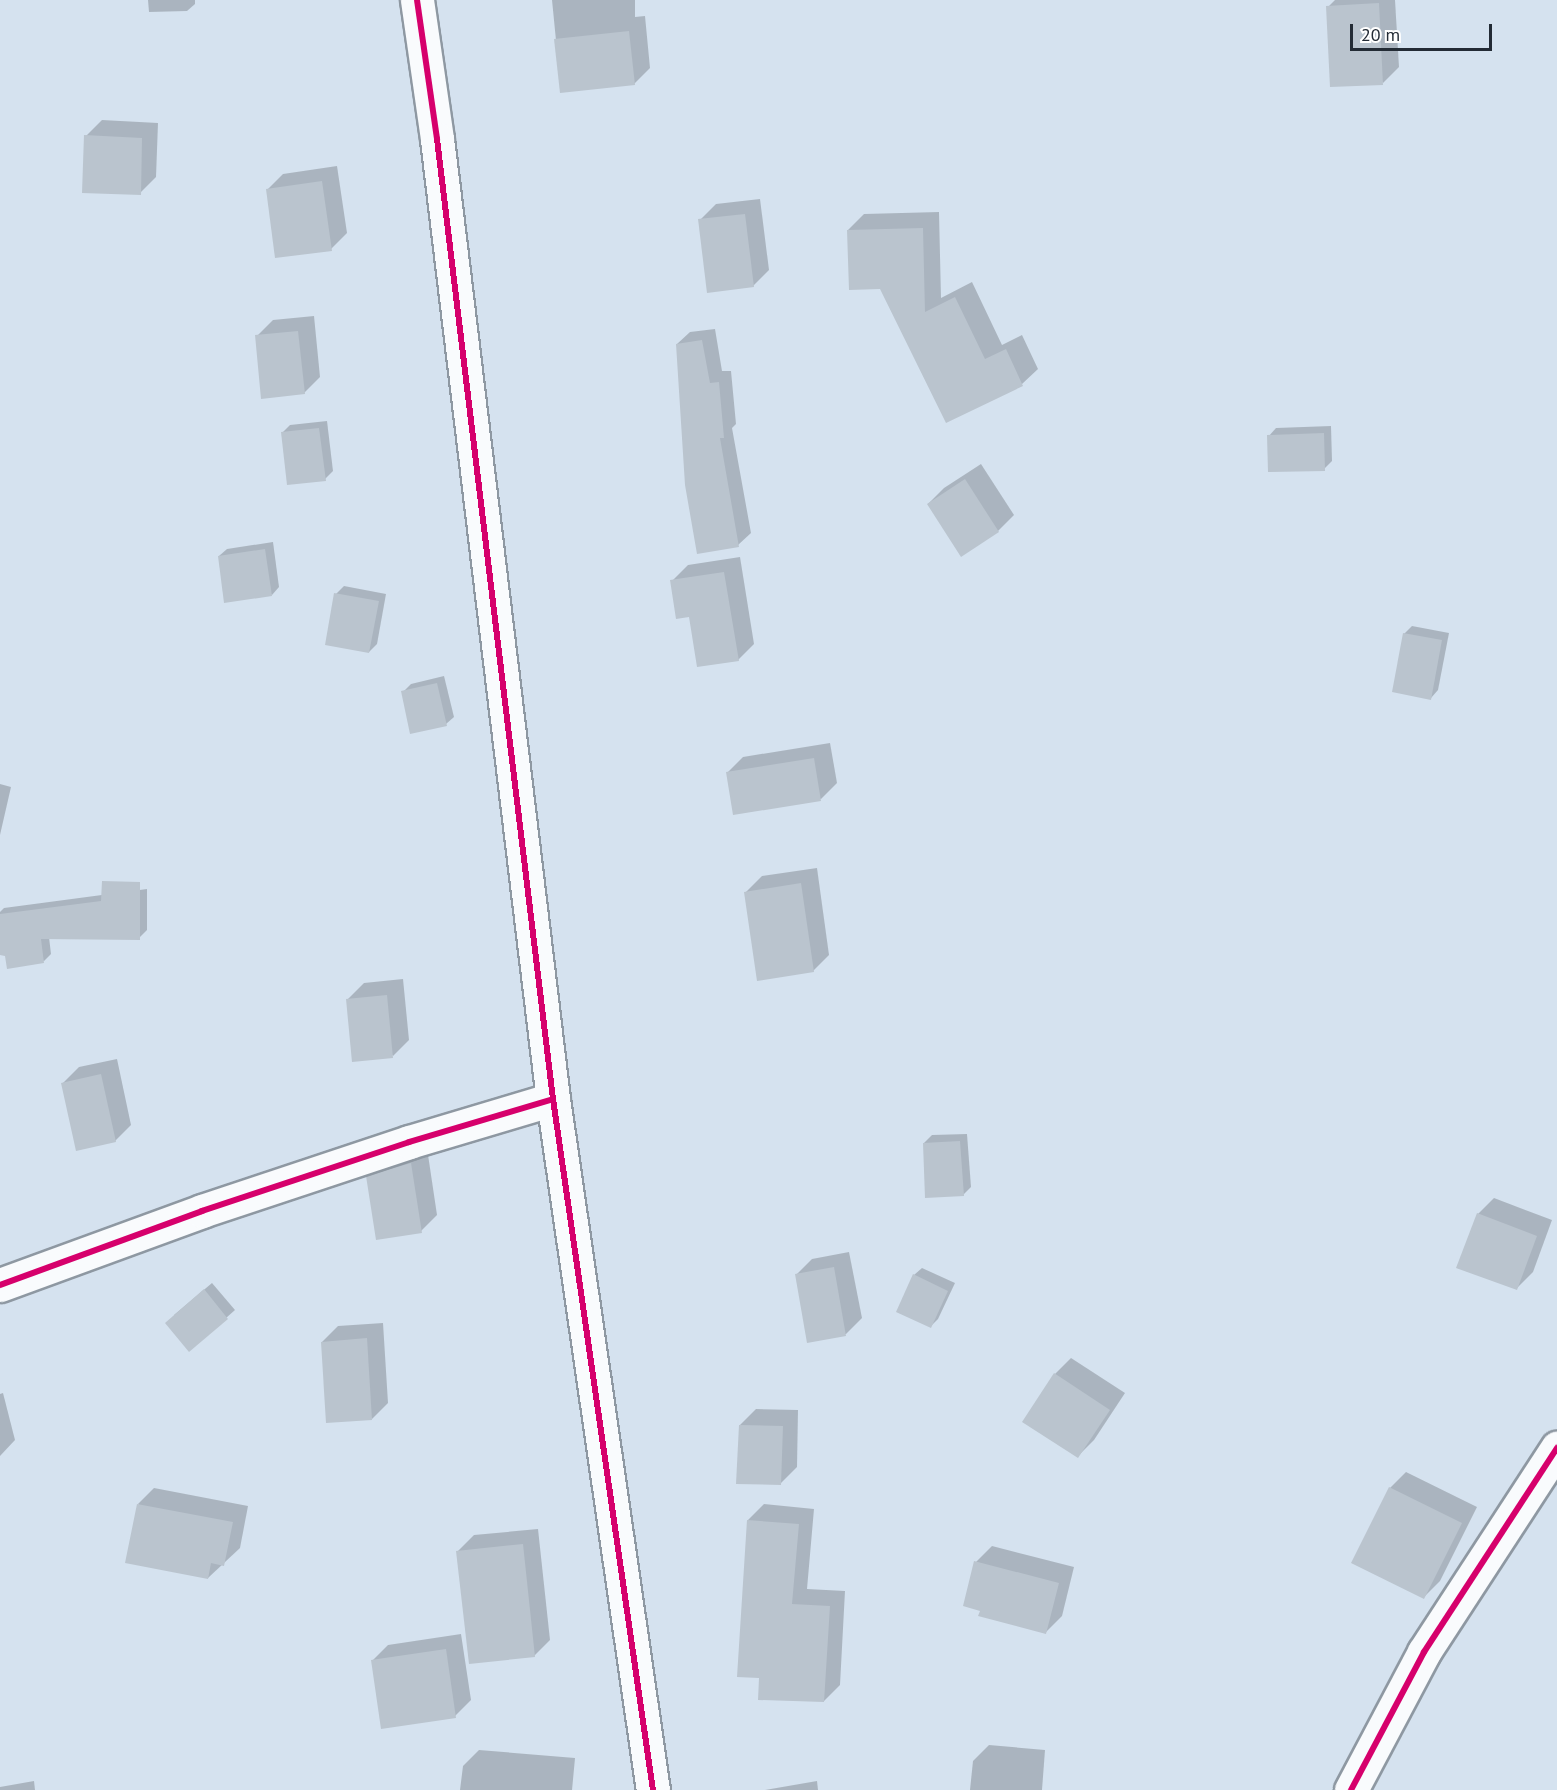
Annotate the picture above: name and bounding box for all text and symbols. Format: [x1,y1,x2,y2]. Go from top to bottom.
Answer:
scale bar [1353,12,1496,50]
text: 20 m [1361,23,1400,46]

